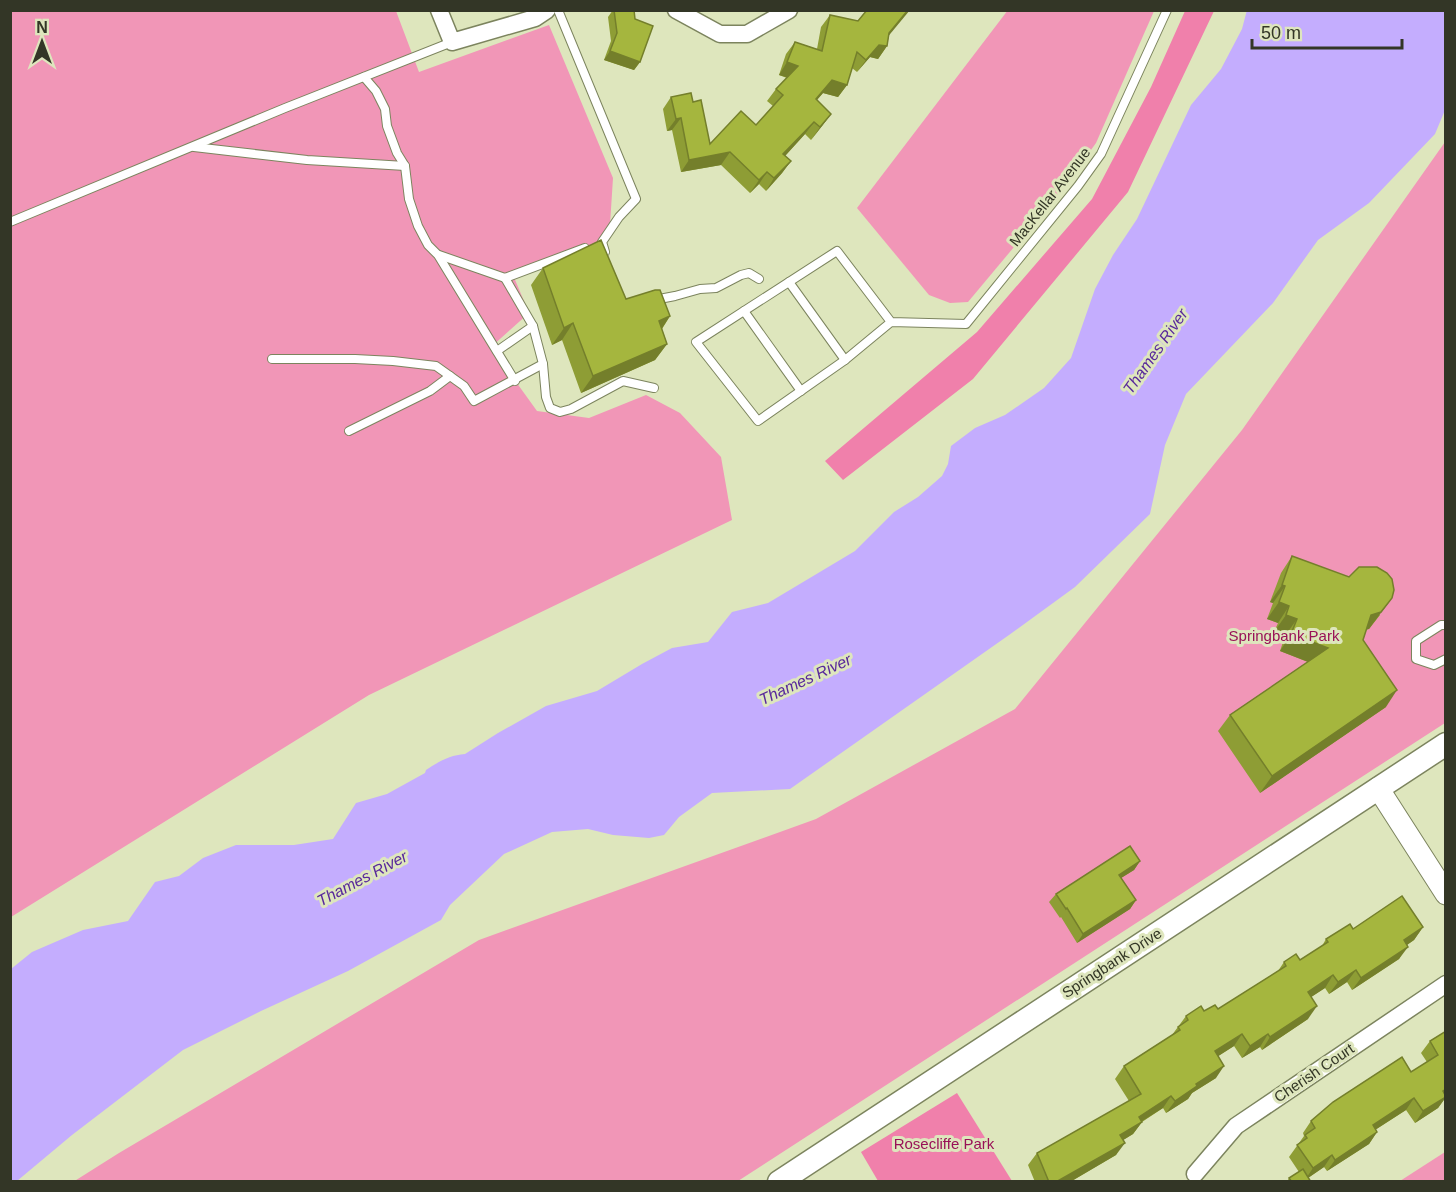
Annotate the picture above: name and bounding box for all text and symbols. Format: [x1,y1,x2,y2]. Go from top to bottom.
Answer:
north arrow [12,12,72,72]
scale bar [1252,12,1402,50]
text: N [36,19,48,36]
text: 50 m [1261,23,1301,43]
street label: MacKellar Avenue [1006,144,1093,249]
water label: Thames River [1120,305,1191,397]
park label: Springbank Park [1229,627,1340,644]
water label: Thames River [756,650,855,708]
water label: Thames River [314,847,411,909]
street label: Springbank Drive [1059,924,1165,1001]
street label: Cherish Court [1271,1039,1358,1106]
park label: Rosecliffe Park [894,1135,995,1152]

